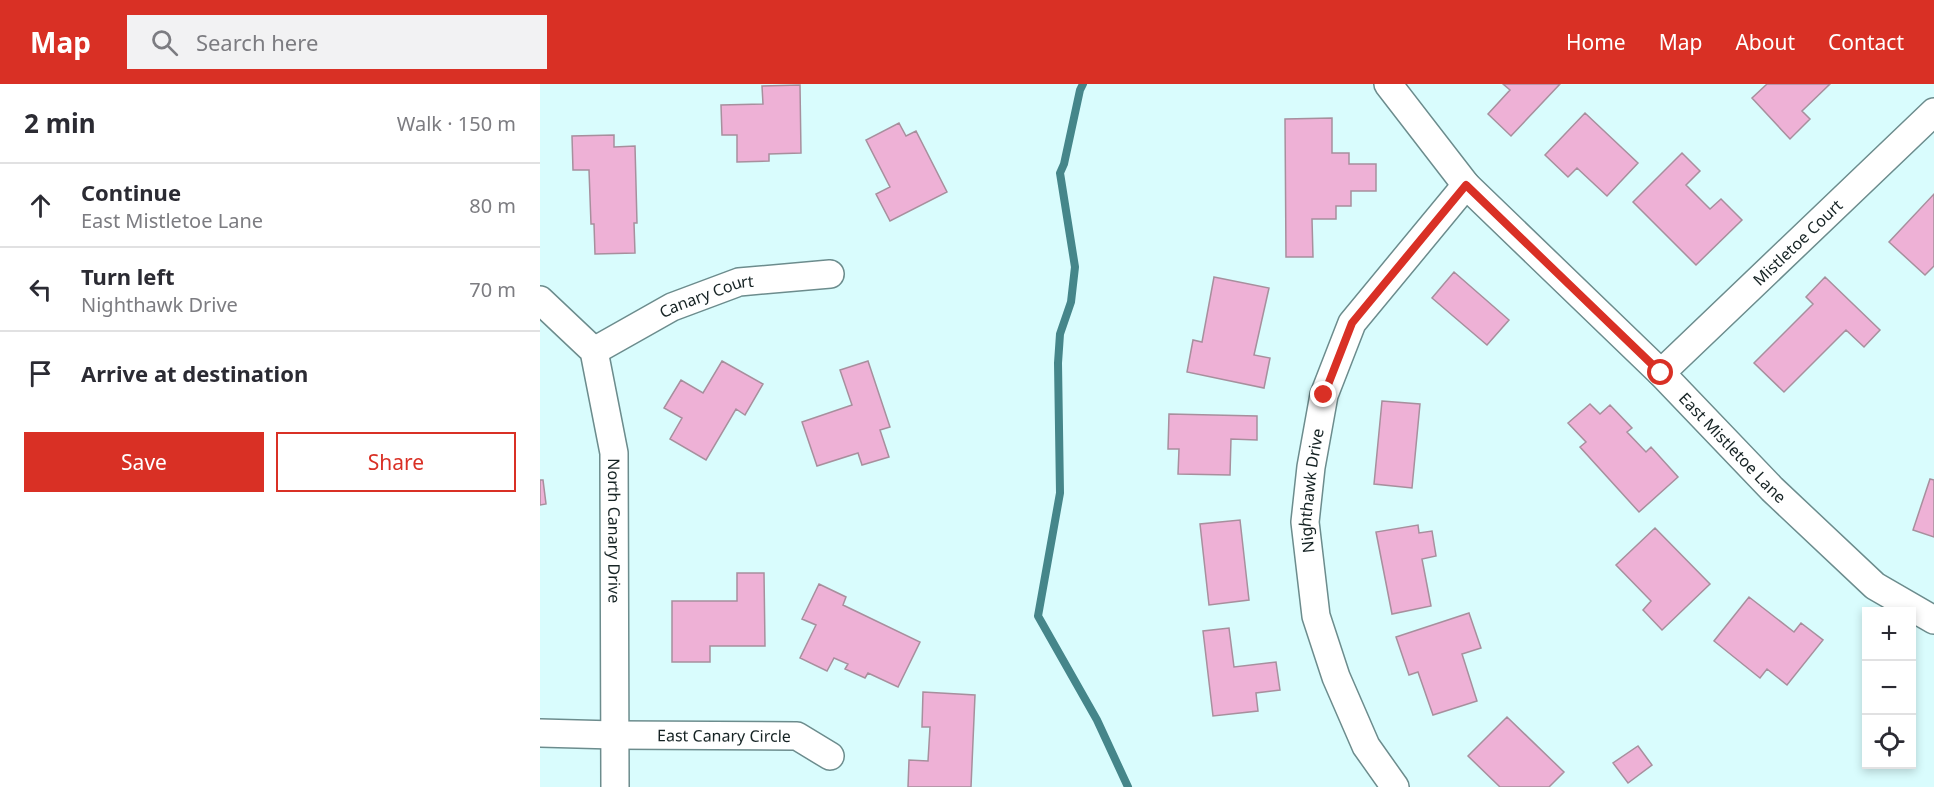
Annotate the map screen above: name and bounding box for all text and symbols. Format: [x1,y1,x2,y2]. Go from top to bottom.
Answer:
search box [127,15,547,69]
text: Map [30,23,91,61]
icon: search [148,26,181,59]
text: Search here [196,27,318,57]
text: Home [1566,28,1626,56]
text: Map [1659,28,1702,56]
text: About [1735,28,1795,56]
text: Contact [1828,28,1904,56]
text: 2 min [24,105,96,141]
text: Walk · 150 m [397,110,516,137]
text: Continue [81,177,181,207]
icon: ahead [24,189,57,222]
text: 80 m [469,192,516,219]
street label: Mistletoe Court [1748,194,1847,290]
text: East Mistletoe Lane [81,207,263,234]
text: Turn left [81,261,175,291]
street label: Canary Court [655,270,755,323]
icon: left [24,273,57,306]
text: 70 m [469,276,516,303]
text: Nighthawk Drive [81,291,238,318]
icon: arrive [24,357,57,390]
text: Arrive at destination [81,358,308,388]
route start [1647,359,1673,385]
route end [1310,381,1336,407]
street label: East Mistletoe Lane [1674,388,1791,508]
street label: Nighthawk Drive [1294,426,1329,554]
button: Save [24,432,264,492]
button: Share [276,432,516,492]
street label: North Canary Drive [603,458,625,603]
map controls [1862,607,1916,769]
button: + [1862,607,1916,661]
button: − [1862,661,1916,715]
button: locate [1862,715,1916,769]
street label: East Canary Circle [657,724,791,747]

